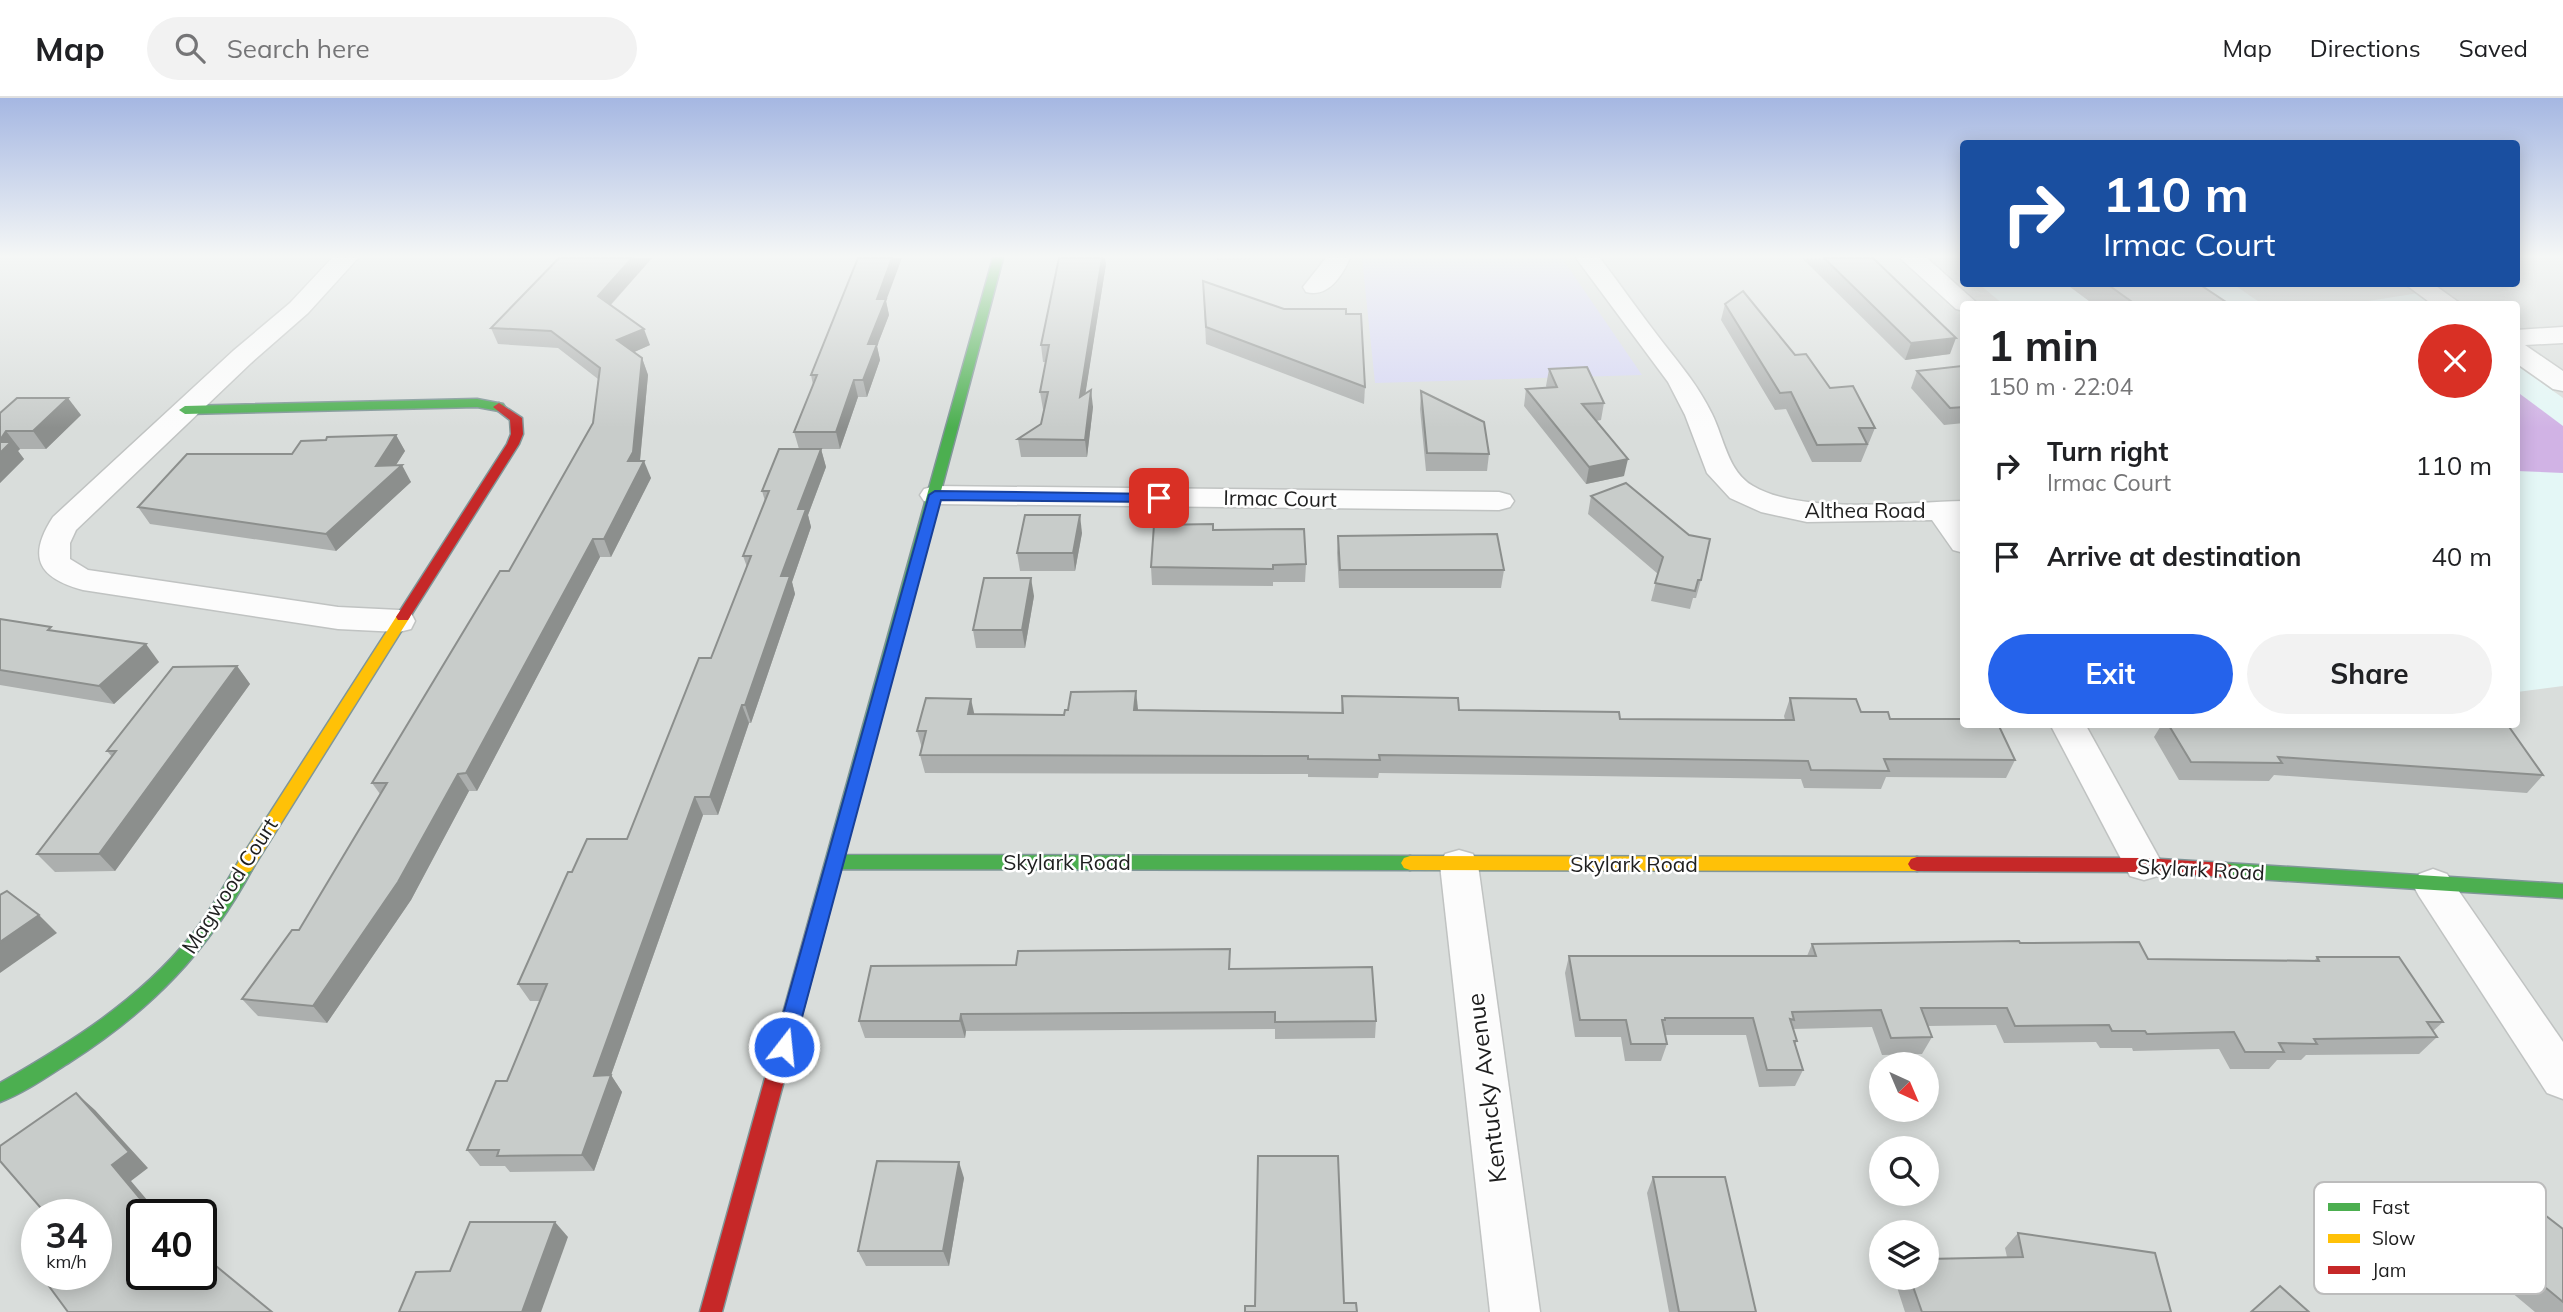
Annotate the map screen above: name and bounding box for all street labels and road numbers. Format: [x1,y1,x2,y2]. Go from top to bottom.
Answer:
street label: Irmac Court [1223,484,1337,512]
street label: Althea Road [1804,497,1926,523]
street label: Magwood Court [176,813,283,958]
street label: Skylark Road [1003,849,1131,875]
street label: Skylark Road [1570,851,1698,877]
street label: Skylark Road [2137,853,2266,885]
street label: Kentucky Avenue [1459,992,1513,1185]

